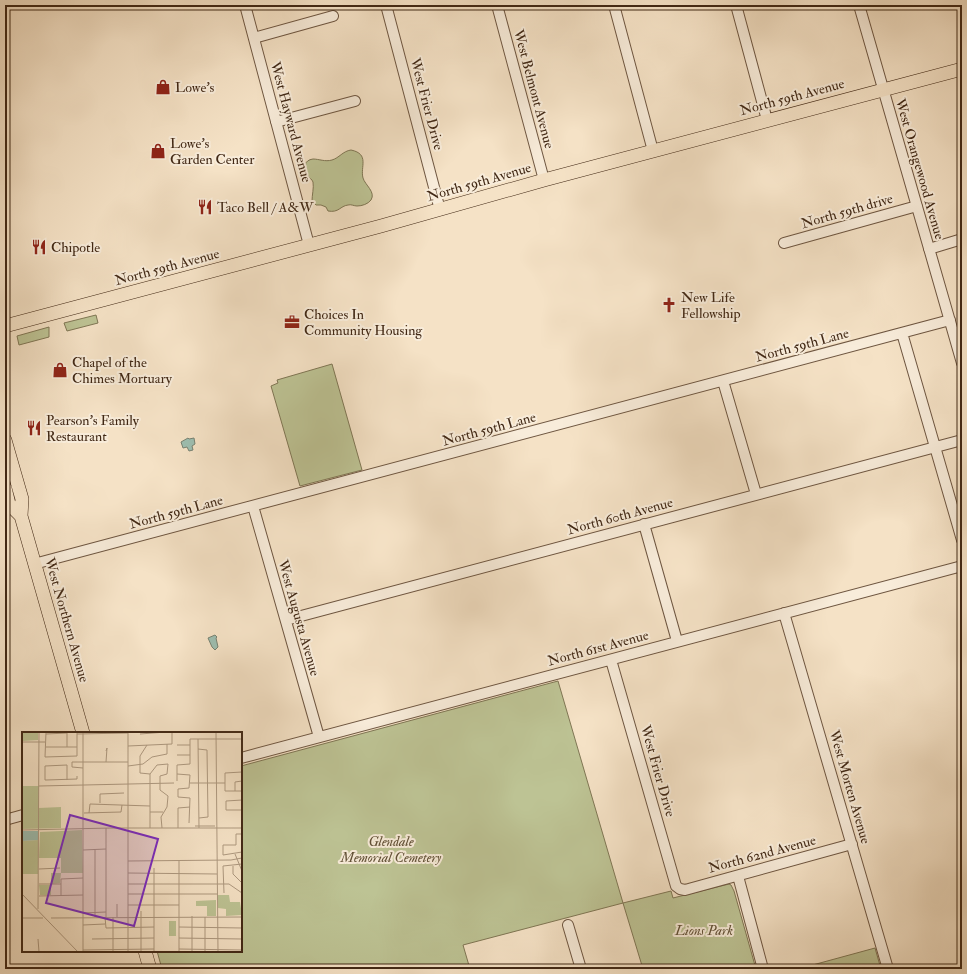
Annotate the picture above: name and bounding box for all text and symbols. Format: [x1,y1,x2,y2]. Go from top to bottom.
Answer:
street label: West Belmont Avenue [510,27,558,150]
street label: West Frier Drive [406,55,447,152]
street label: West Hayward Avenue [265,59,315,185]
street label: North 59th Avenue [738,75,846,119]
shop icon: Lowe's [154,78,172,96]
place label: Lowe's [175,79,215,96]
street label: West Orangewood Avenue [891,96,948,242]
place label: Lowe's Garden Center [170,135,255,168]
shop icon: Lowe's Garden Center [149,142,167,160]
street label: North 59th Avenue [425,159,533,205]
street label: North 59th drive [799,190,895,232]
restaurant icon: Taco Bell / A&W [196,198,214,216]
place label: Taco Bell / A&W [217,199,314,216]
restaurant icon: Chipotle [30,238,48,256]
place label: Chipotle [51,239,100,257]
street label: North 59th Avenue [113,245,221,289]
place label: New Life Fellowship [681,289,741,323]
church icon: New Life Fellowship [660,296,678,314]
place label: Choices In Community Housing [304,306,423,340]
office icon: Choices In Community Housing [283,313,301,331]
street label: North 59th Lane [753,324,851,366]
place label: Chapel of the Chimes Mortuary [72,354,173,388]
shop icon: Chapel of the Chimes Mortuary [51,361,69,379]
street label: North 59th Lane [440,408,538,450]
place label: Pearson's Family Restaurant [46,412,140,445]
restaurant icon: Pearson's Family Restaurant [25,419,43,437]
street label: North 59th Lane [127,491,225,533]
street label: North 60th Avenue [565,494,675,538]
street label: West Northern Avenue [41,555,93,684]
street label: West Augusta Avenue [274,557,324,678]
street label: North 61st Avenue [546,626,650,670]
street label: West Frier Drive [637,722,679,819]
street label: West Morten Avenue [825,727,874,846]
inset map [22,732,242,952]
street label: North 62nd Avenue [706,831,818,877]
park label: Glendale Memorial Cemetery [340,833,442,866]
park label: Lions Park [674,922,733,939]

